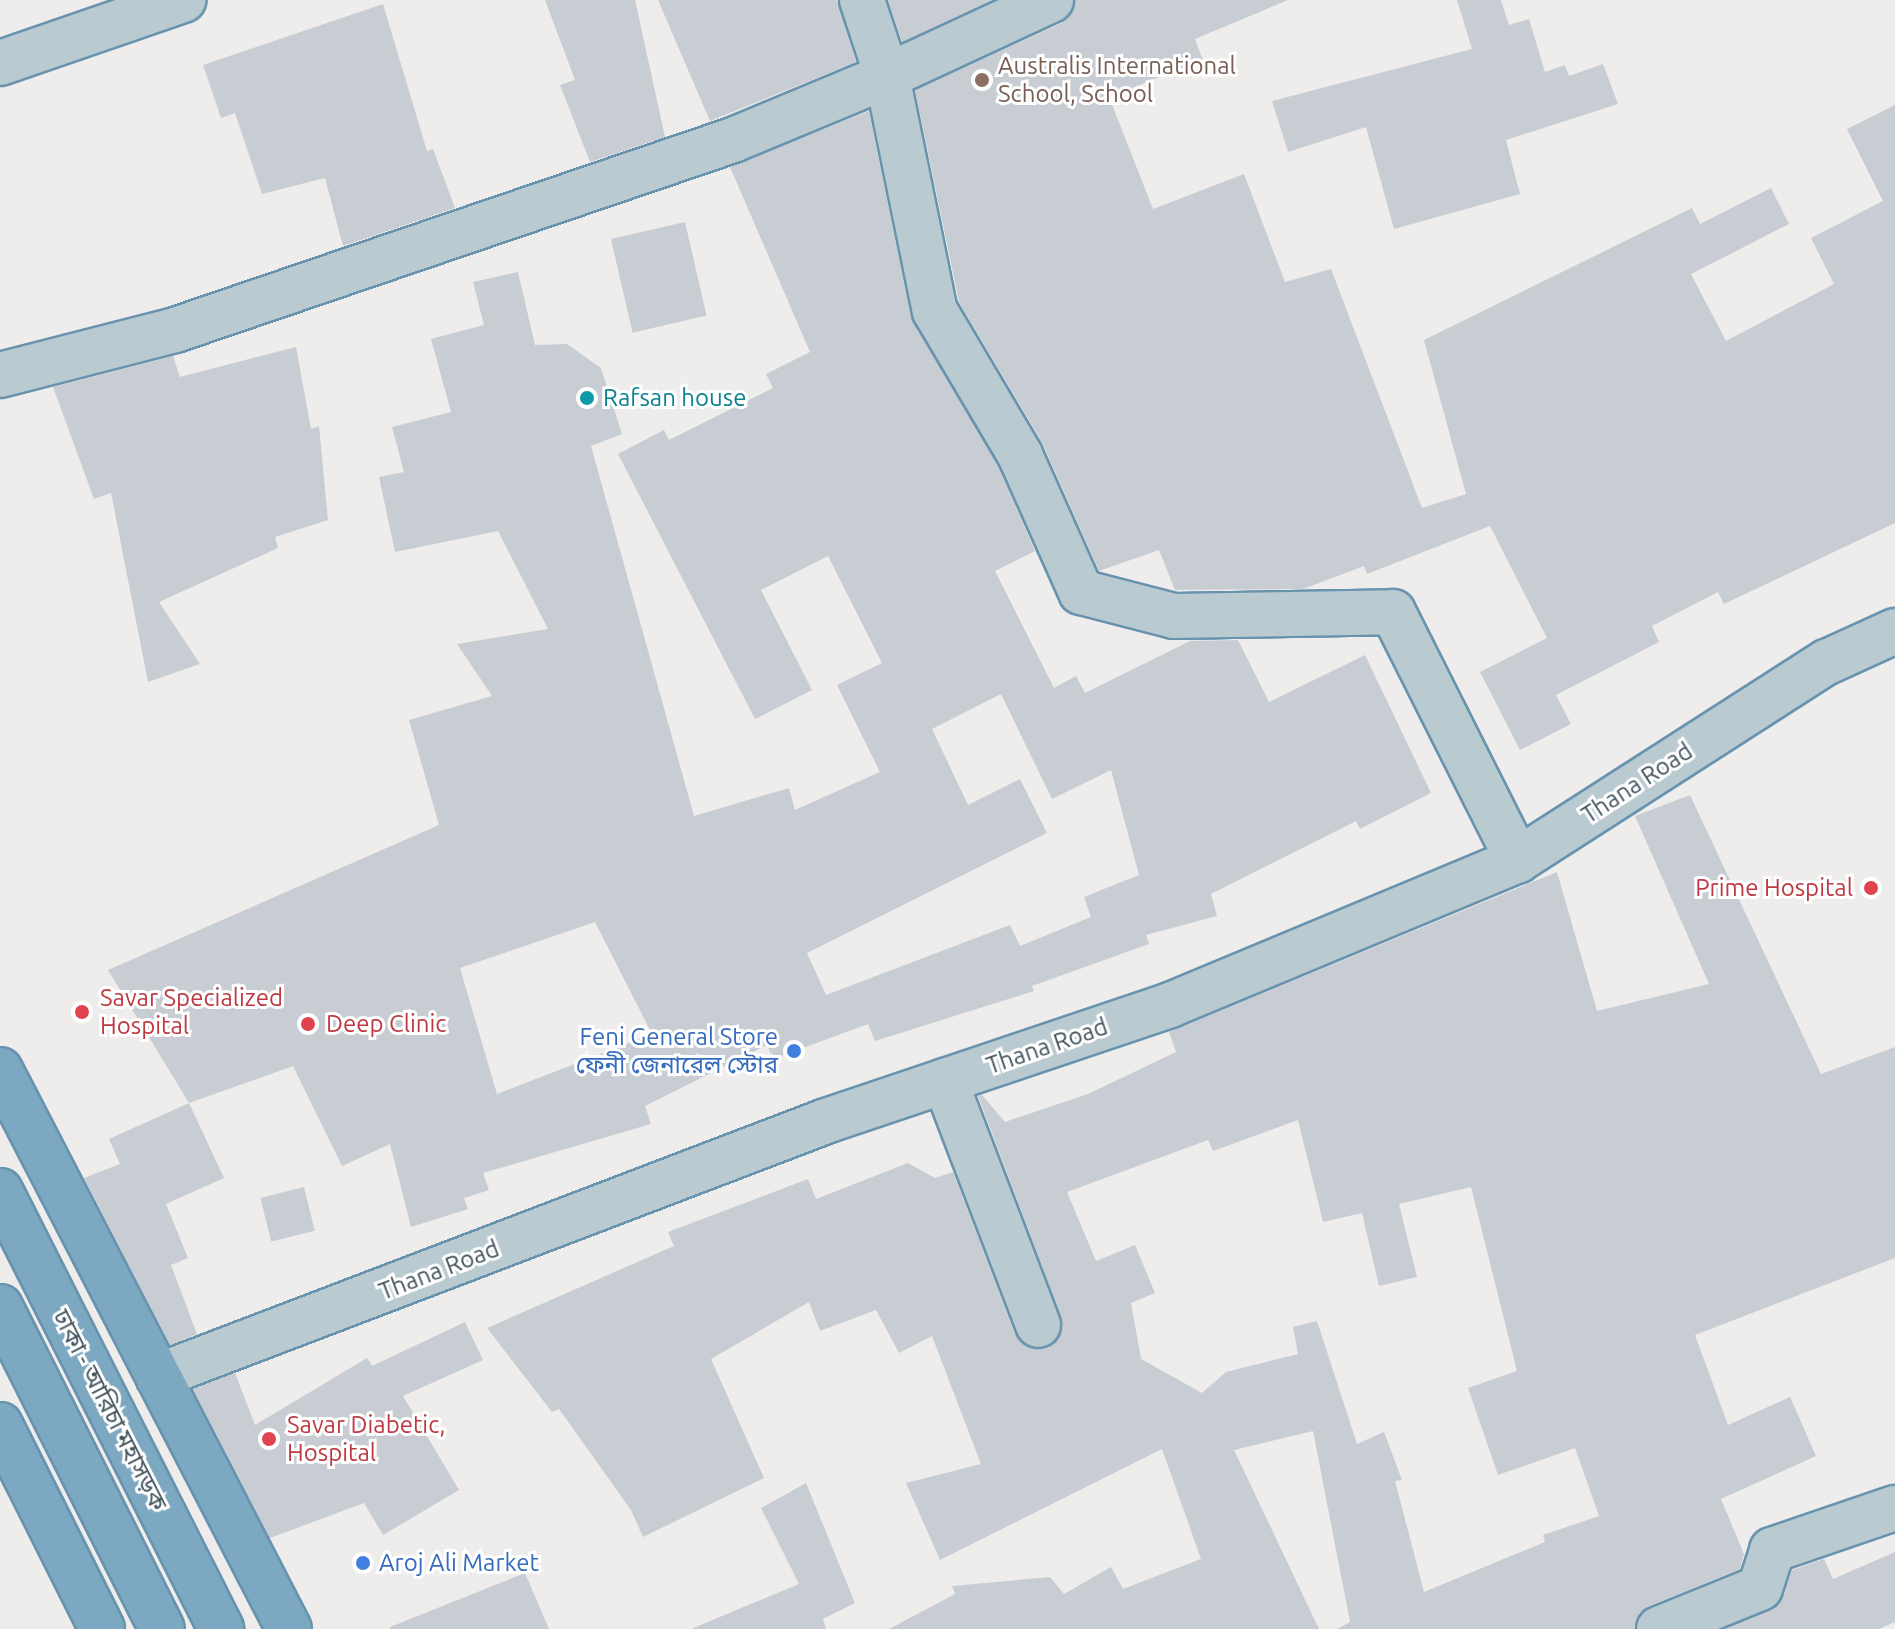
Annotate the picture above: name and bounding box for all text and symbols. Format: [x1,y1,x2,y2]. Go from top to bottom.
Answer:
place label: Australis International School, School [998,52,1236,108]
marker: Australis International School, School [973,71,991,89]
place label: Rafsan house [603,384,746,412]
marker: Rafsan house [578,389,596,407]
street label: Thana Road [1576,737,1698,829]
place label: Prime Hospital [1695,874,1853,902]
marker: Prime Hospital [1860,877,1882,899]
place label: Savar Specialized Hospital [100,984,283,1040]
marker: Savar Specialized Hospital [71,1001,93,1023]
place label: Deep Clinic [326,1010,447,1038]
street label: Thana Road [983,1012,1111,1080]
marker: Deep Clinic [297,1013,319,1035]
place label: Feni General Store ফেনী জেনারেল স্টোর [576,1023,778,1079]
marker: Feni General Store ফেনী জেনারেল স্টোর [785,1042,803,1060]
street label: Thana Road [375,1234,503,1306]
street label: ঢাকা - আরিচা মহাসড়ক [47,1305,173,1515]
place label: Savar Diabetic, Hospital [287,1411,446,1467]
marker: Savar Diabetic, Hospital [258,1428,280,1450]
place label: Aroj Ali Market [379,1549,539,1577]
marker: Aroj Ali Market [354,1554,372,1572]

